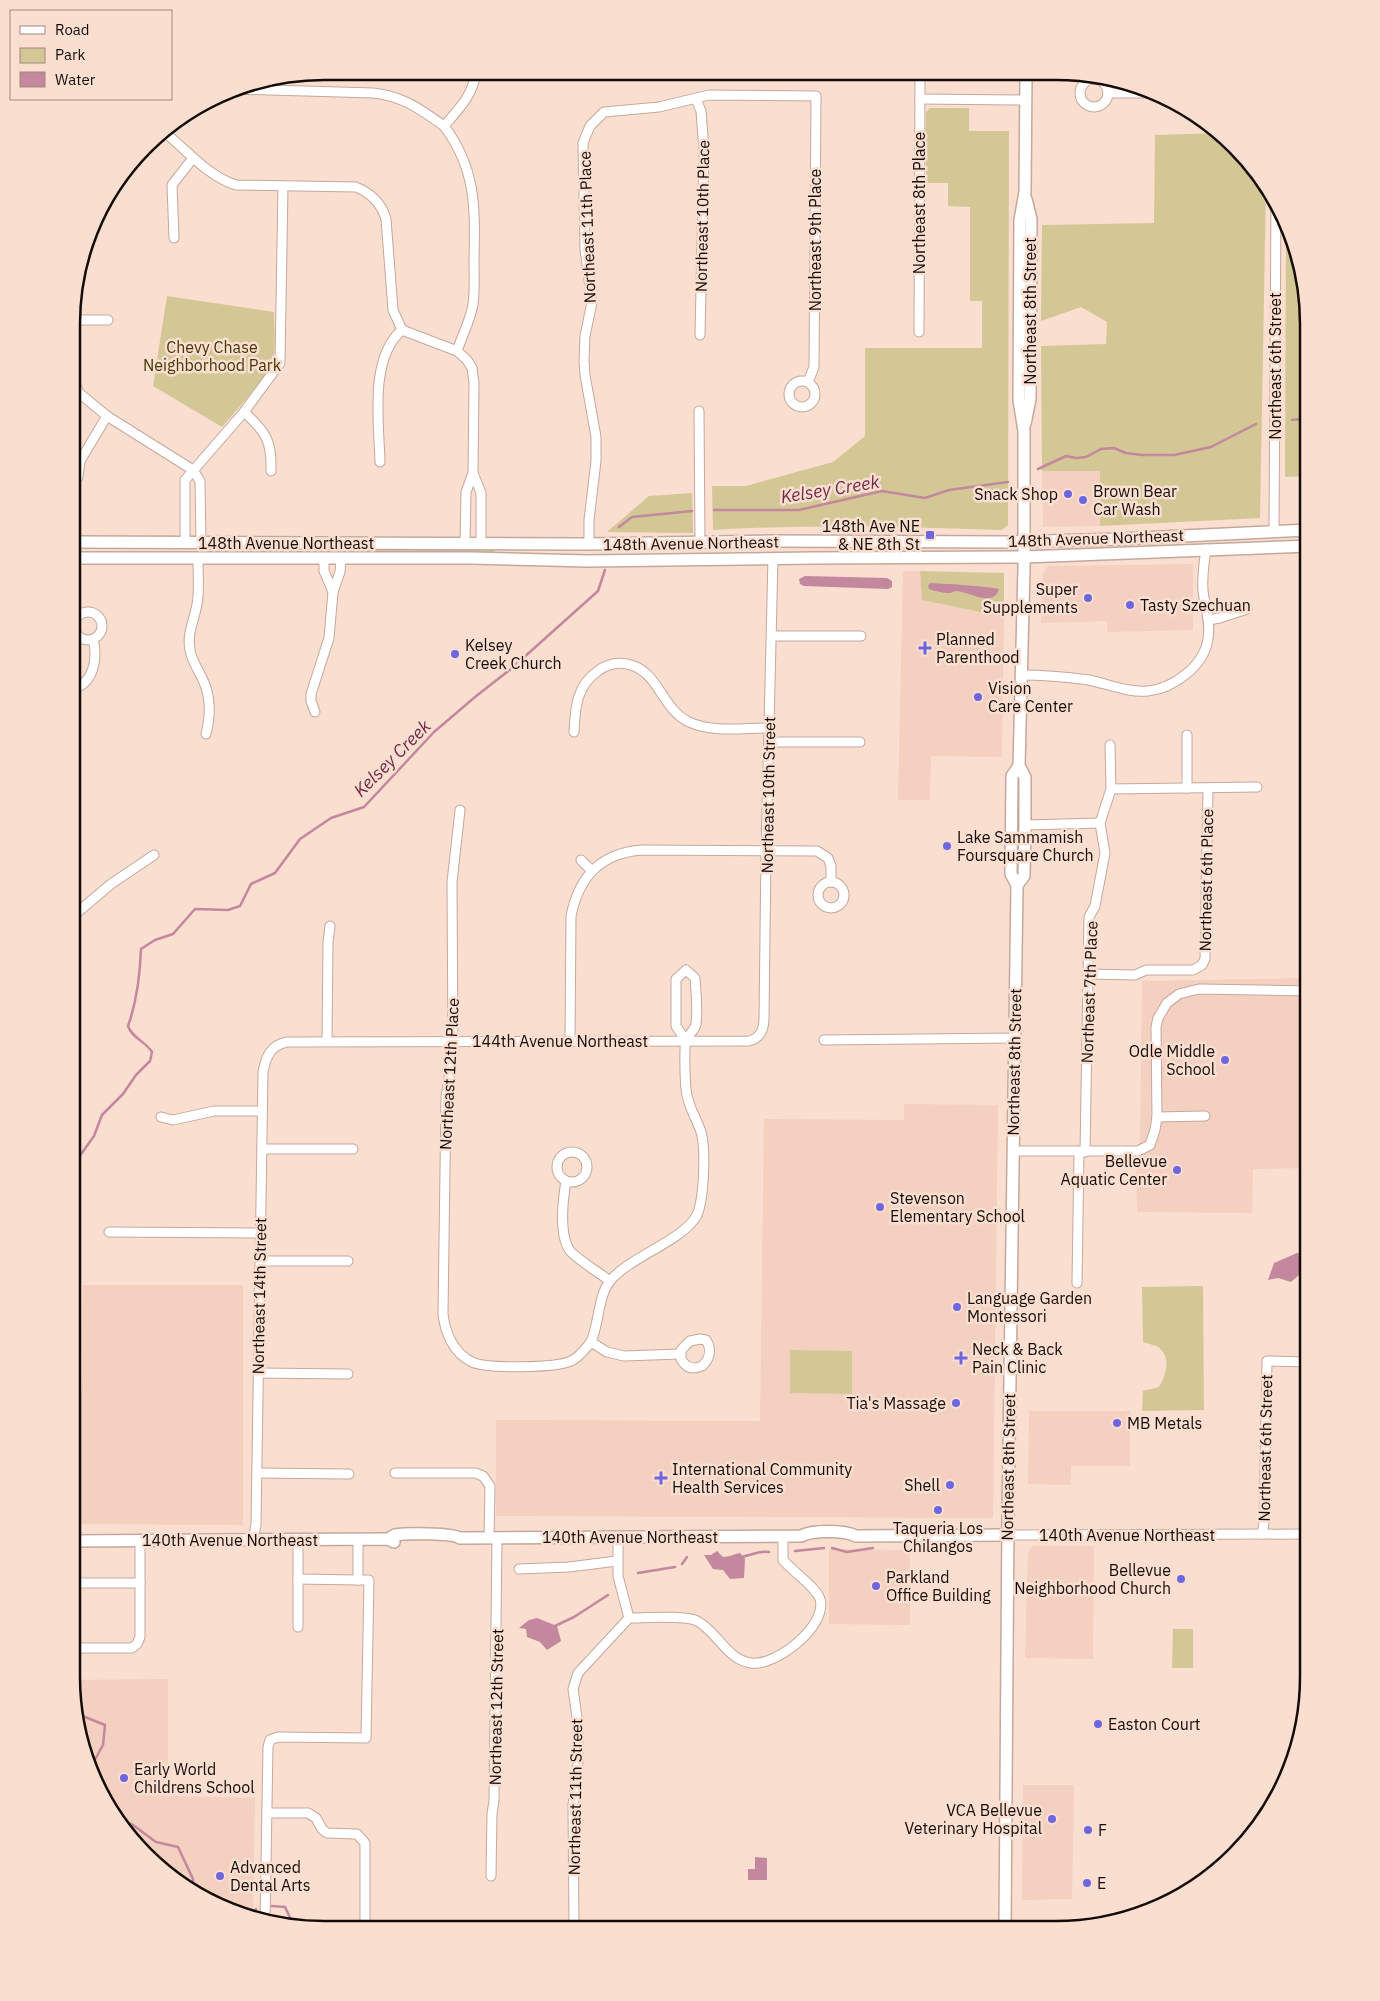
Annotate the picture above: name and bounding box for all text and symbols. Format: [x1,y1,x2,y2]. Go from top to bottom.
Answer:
legend [10,10,172,100]
text: Road [55,20,90,39]
text: Park [55,45,85,64]
text: Water [55,70,96,89]
street label: Northeast 8th Place [909,131,929,274]
street label: Northeast 10th Place [691,139,713,292]
street label: Northeast 11th Place [574,150,600,303]
street label: Northeast 9th Place [805,168,825,311]
street label: Northeast 8th Street [1020,237,1040,385]
street label: Northeast 6th Street [1265,292,1285,440]
park label: Chevy Chase Neighborhood Park [143,337,282,375]
water label: Kelsey Creek [779,470,882,508]
place label: Brown Bear Car Wash [1093,481,1177,519]
place label: Snack Shop [974,484,1058,504]
marker: Snack Shop [1062,488,1074,500]
marker: Brown Bear Car Wash [1077,494,1089,506]
place label: 148th Ave NE & NE 8th St [822,516,920,554]
street label: 148th Avenue Northeast [1008,525,1184,551]
marker: 148th Ave NE & NE 8th St [924,529,936,541]
street label: 148th Avenue Northeast [603,531,779,555]
street label: 148th Avenue Northeast [198,533,374,553]
place label: Super Supplements [983,579,1078,617]
marker: Super Supplements [1082,592,1094,604]
place label: Tasty Szechuan [1140,595,1251,615]
marker: Tasty Szechuan [1124,599,1136,611]
place label: Planned Parenthood [936,629,1020,667]
place label: Kelsey Creek Church [465,635,562,673]
marker: Planned Parenthood [918,641,932,655]
marker: Kelsey Creek Church [449,648,461,660]
place label: Vision Care Center [988,678,1073,716]
marker: Vision Care Center [972,691,984,703]
water label: Kelsey Creek [349,714,436,801]
street label: Northeast 10th Street [757,716,779,874]
street label: Northeast 6th Place [1195,808,1217,952]
place label: Lake Sammamish Foursquare Church [957,827,1094,865]
marker: Lake Sammamish Foursquare Church [941,840,953,852]
street label: Northeast 7th Place [1077,920,1101,1064]
street label: Northeast 8th Street [1003,988,1025,1136]
street label: Northeast 12th Place [435,997,463,1151]
street label: 144th Avenue Northeast [472,1031,648,1051]
place label: Odle Middle School [1129,1041,1215,1079]
marker: Odle Middle School [1219,1054,1231,1066]
place label: Bellevue Aquatic Center [1060,1151,1167,1189]
marker: Bellevue Aquatic Center [1171,1164,1183,1176]
place label: Stevenson Elementary School [890,1188,1025,1226]
marker: Stevenson Elementary School [874,1201,886,1213]
street label: Northeast 14th Street [248,1217,270,1375]
place label: Language Garden Montessori [967,1288,1092,1326]
marker: Language Garden Montessori [951,1301,963,1313]
place label: Neck & Back Pain Clinic [972,1339,1063,1377]
marker: Neck & Back Pain Clinic [954,1351,968,1365]
street label: Northeast 6th Street [1254,1374,1276,1522]
place label: Tia's Massage [846,1393,946,1413]
street label: Northeast 8th Street [997,1393,1019,1541]
marker: Tia's Massage [950,1397,962,1409]
place label: MB Metals [1127,1413,1202,1433]
marker: MB Metals [1111,1417,1123,1429]
place label: International Community Health Services [672,1459,852,1497]
marker: International Community Health Services [654,1471,668,1485]
place label: Shell [904,1475,940,1495]
marker: Shell [944,1479,956,1491]
marker: Taqueria Los Chilangos [932,1504,944,1516]
place label: Taqueria Los Chilangos [893,1518,983,1556]
street label: 140th Avenue Northeast [1039,1525,1215,1545]
street label: 140th Avenue Northeast [542,1527,718,1547]
street label: 140th Avenue Northeast [142,1530,318,1550]
place label: Bellevue Neighborhood Church [1014,1560,1171,1598]
place label: Parkland Office Building [886,1567,991,1605]
marker: Bellevue Neighborhood Church [1175,1573,1187,1585]
marker: Parkland Office Building [870,1580,882,1592]
street label: Northeast 12th Street [485,1628,507,1786]
place label: Easton Court [1108,1714,1200,1734]
street label: Northeast 11th Street [564,1718,586,1876]
marker: Easton Court [1092,1718,1104,1730]
place label: Early World Childrens School [134,1759,255,1797]
marker: Early World Childrens School [118,1772,130,1784]
place label: VCA Bellevue Veterinary Hospital [904,1800,1042,1838]
marker: VCA Bellevue Veterinary Hospital [1046,1813,1058,1825]
place label: F [1098,1820,1107,1840]
marker: F [1082,1824,1094,1836]
place label: Advanced Dental Arts [230,1857,311,1895]
marker: Advanced Dental Arts [214,1870,226,1882]
place label: E [1097,1873,1106,1893]
marker: E [1081,1877,1093,1889]

